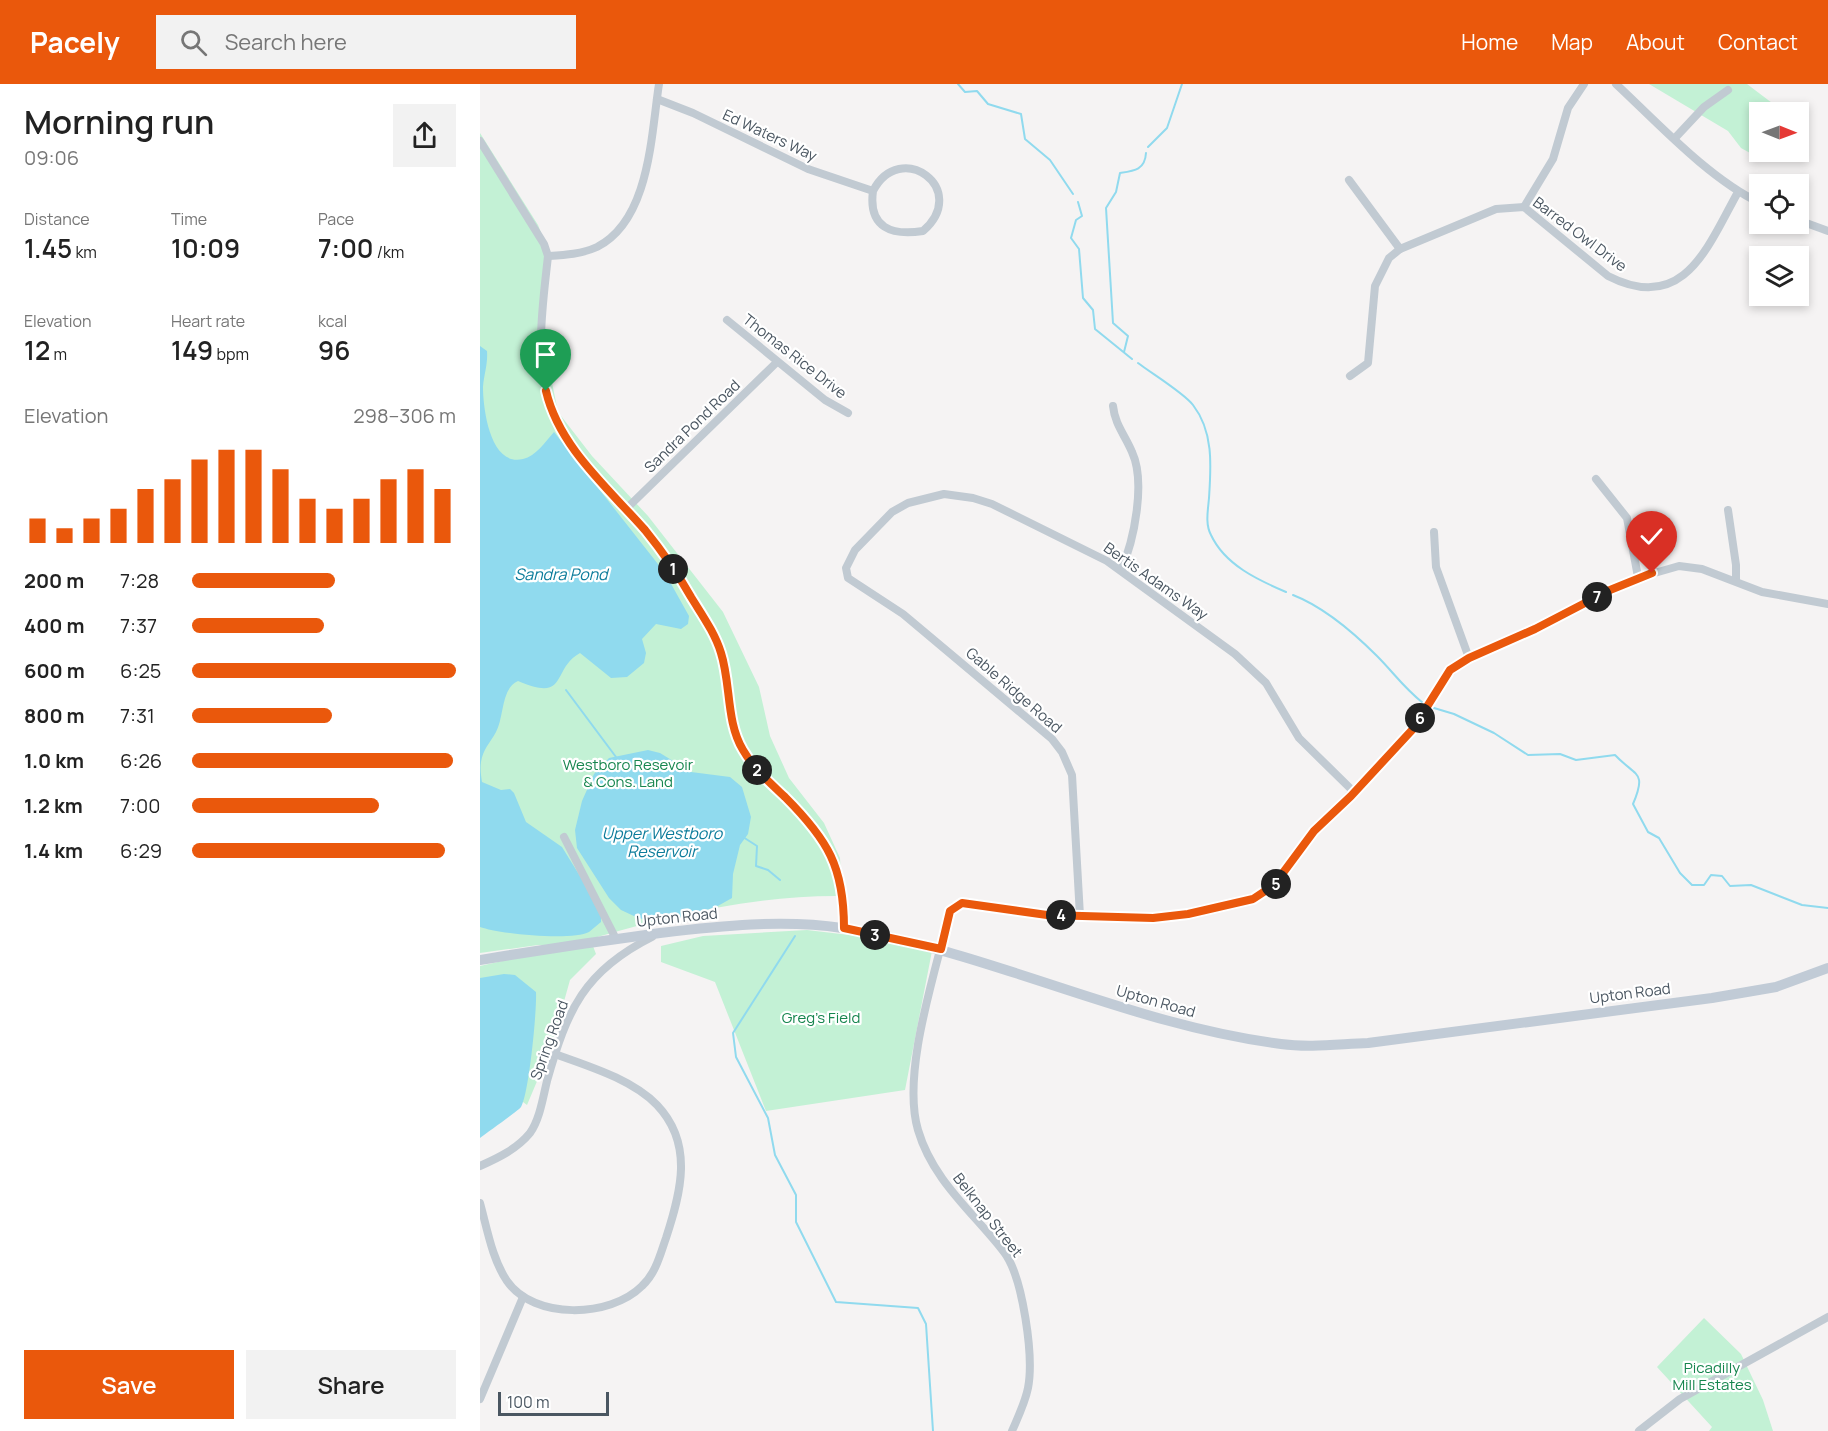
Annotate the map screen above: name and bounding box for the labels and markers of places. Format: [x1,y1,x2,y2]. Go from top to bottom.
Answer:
pin [520,329,571,391]
pin [1626,511,1677,573]
pin: 1 [658,554,688,584]
pin: 7 [1582,582,1612,612]
pin: 6 [1405,703,1435,733]
pin: 2 [742,755,772,785]
pin: 5 [1261,869,1291,899]
pin: 4 [1046,900,1076,930]
pin: 3 [860,920,890,950]

